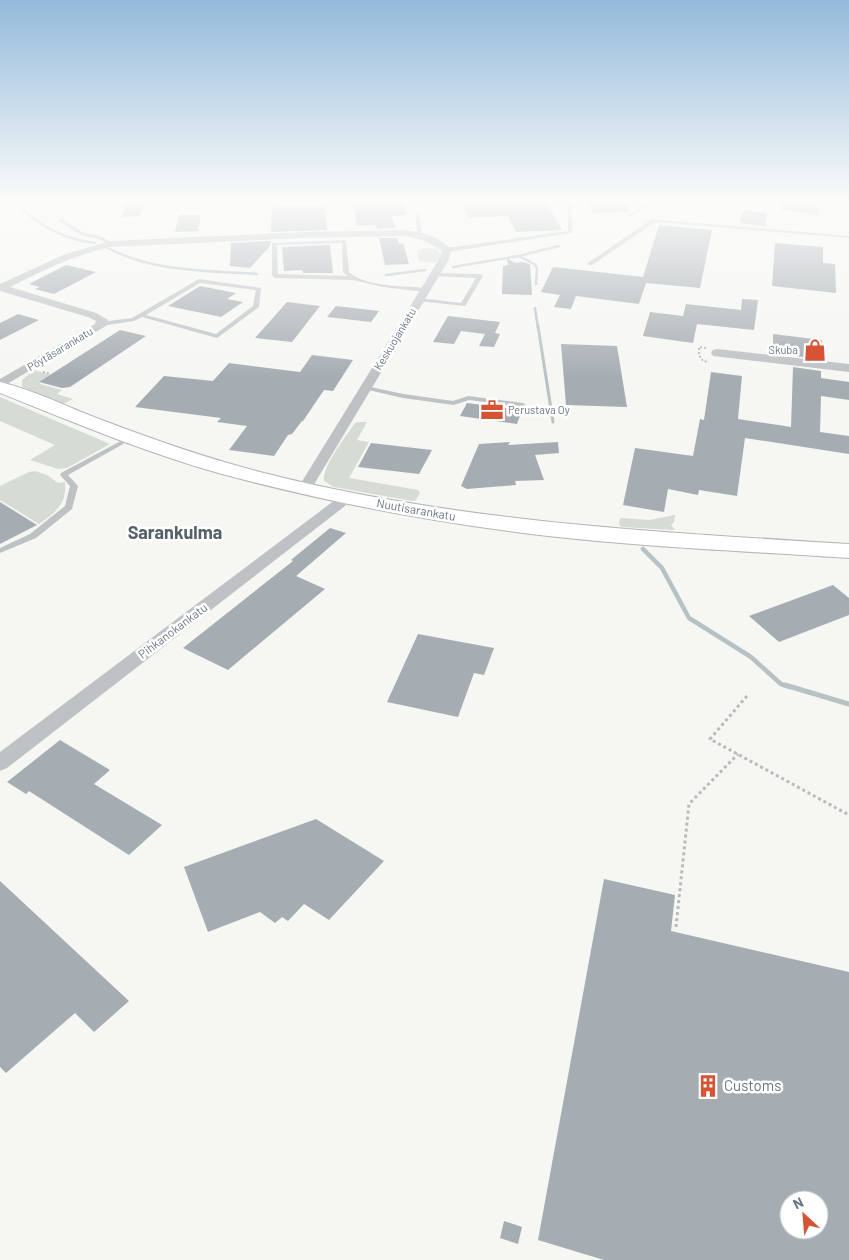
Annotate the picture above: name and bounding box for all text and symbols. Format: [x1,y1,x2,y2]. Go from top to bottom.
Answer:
street label: Keskuojankatu [371,305,418,372]
street label: Pöytäsarankatu [25,324,95,373]
shop icon: Skuba [802,337,828,363]
place label: Skuba [769,343,798,356]
office icon: Perustava Oy [479,397,505,423]
place label: Perustava Oy [508,403,570,416]
street label: Nuutisarankatu [376,495,457,523]
district label: Sarankulma [128,521,222,543]
street label: Pihkanokankatu [135,600,210,661]
building icon: Customs [695,1073,721,1099]
place label: Customs [724,1076,781,1094]
north arrow [779,1190,829,1240]
text: N [790,1193,806,1213]

